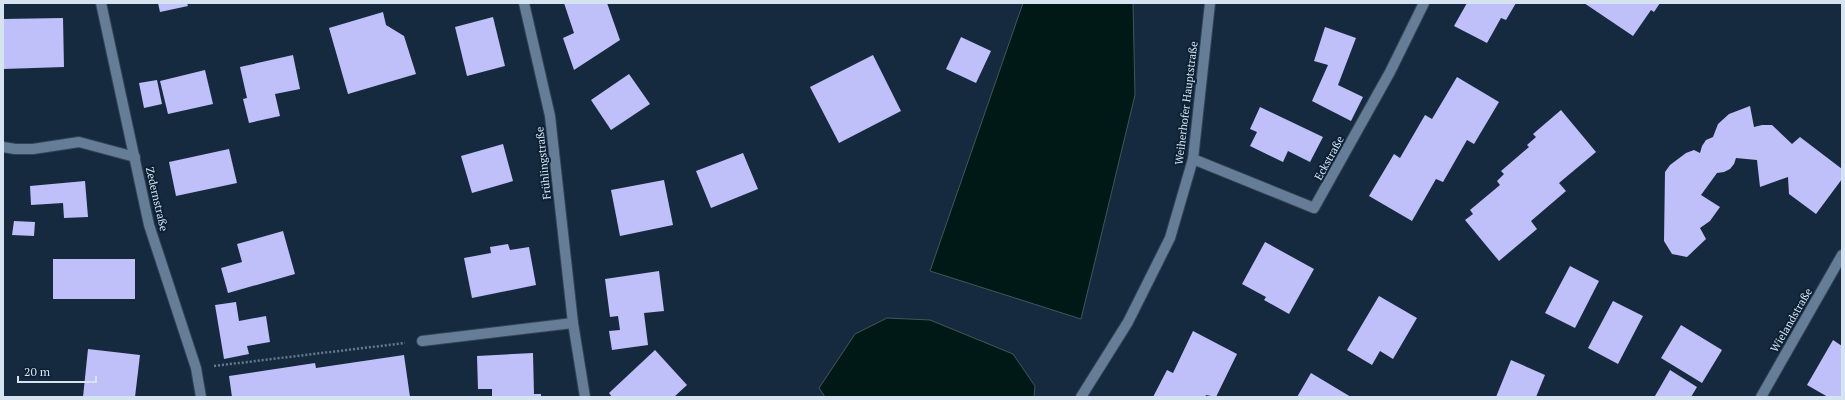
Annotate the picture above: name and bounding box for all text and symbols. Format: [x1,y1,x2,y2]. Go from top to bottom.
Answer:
street label: Weiherhofer Hauptstraße [1171,40,1201,166]
street label: Frühlingstraße [532,125,554,200]
street label: Eckstraße [1311,133,1347,183]
street label: Zedernstraße [143,165,171,233]
street label: Wielandstraße [1767,285,1815,355]
scale bar [18,358,96,384]
text: 20 m [24,364,51,379]

